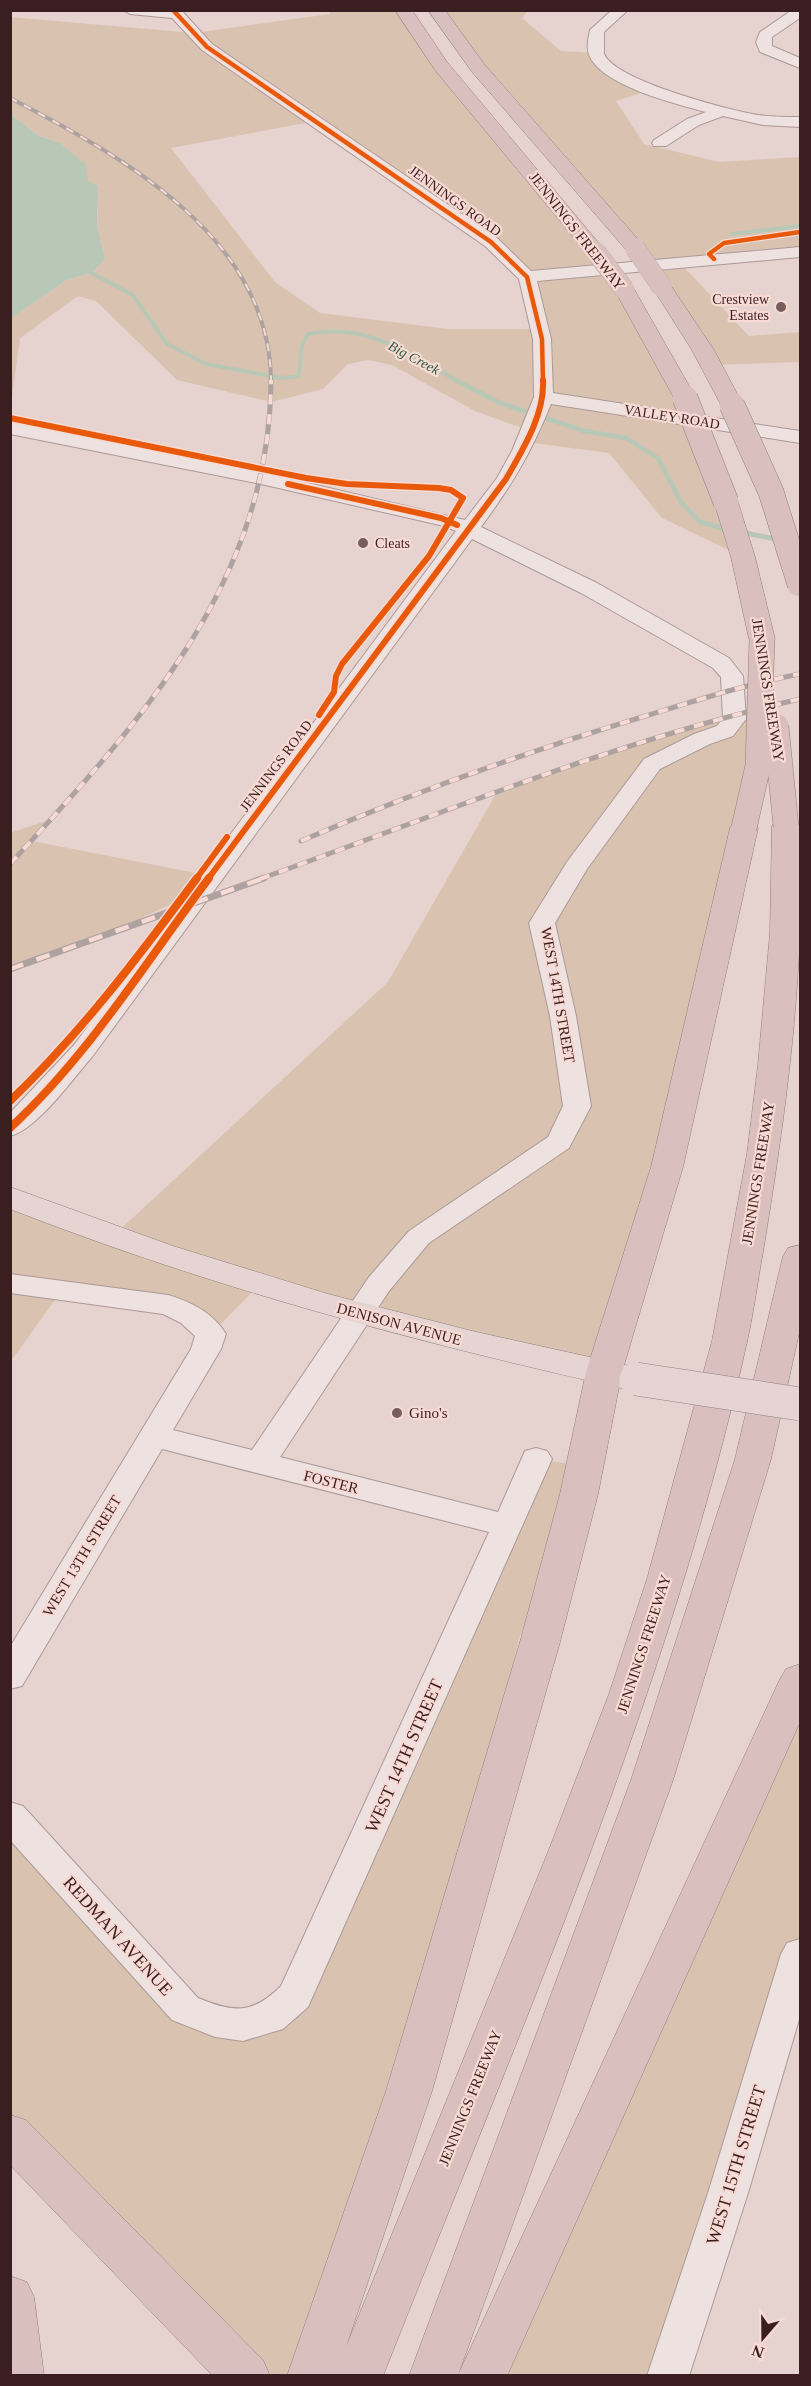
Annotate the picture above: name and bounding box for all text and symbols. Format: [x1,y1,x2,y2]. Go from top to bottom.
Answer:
street label: JENNINGS ROAD [406,163,504,239]
street label: JENNINGS FREEWAY [526,169,628,293]
place label: Crestview Estates [712,292,770,323]
marker: Crestview Estates [774,300,788,314]
water label: Big Creek [386,338,443,378]
street label: VALLEY ROAD [623,402,721,432]
marker: Cleats [356,536,370,550]
place label: Cleats [375,536,410,551]
street label: JENNINGS FREEWAY [749,617,787,763]
street label: JENNINGS ROAD [237,718,315,814]
street label: WEST 14TH STREET [538,926,578,1064]
street label: JENNINGS FREEWAY [739,1100,777,1246]
street label: DENISON AVENUE [335,1300,463,1348]
place label: Gino's [409,1405,448,1421]
marker: Gino's [390,1406,404,1420]
street label: FOSTER [302,1467,360,1497]
street label: WEST 13TH STREET [40,1493,124,1619]
street label: JENNINGS FREEWAY [614,1572,674,1715]
street label: WEST 14TH STREET [361,1676,447,1836]
street label: REDMAN AVENUE [59,1872,177,2000]
street label: JENNINGS FREEWAY [435,2028,505,2168]
street label: WEST 15TH STREET [702,2083,770,2247]
north arrow [733,2308,793,2368]
text: N [749,2342,766,2362]

